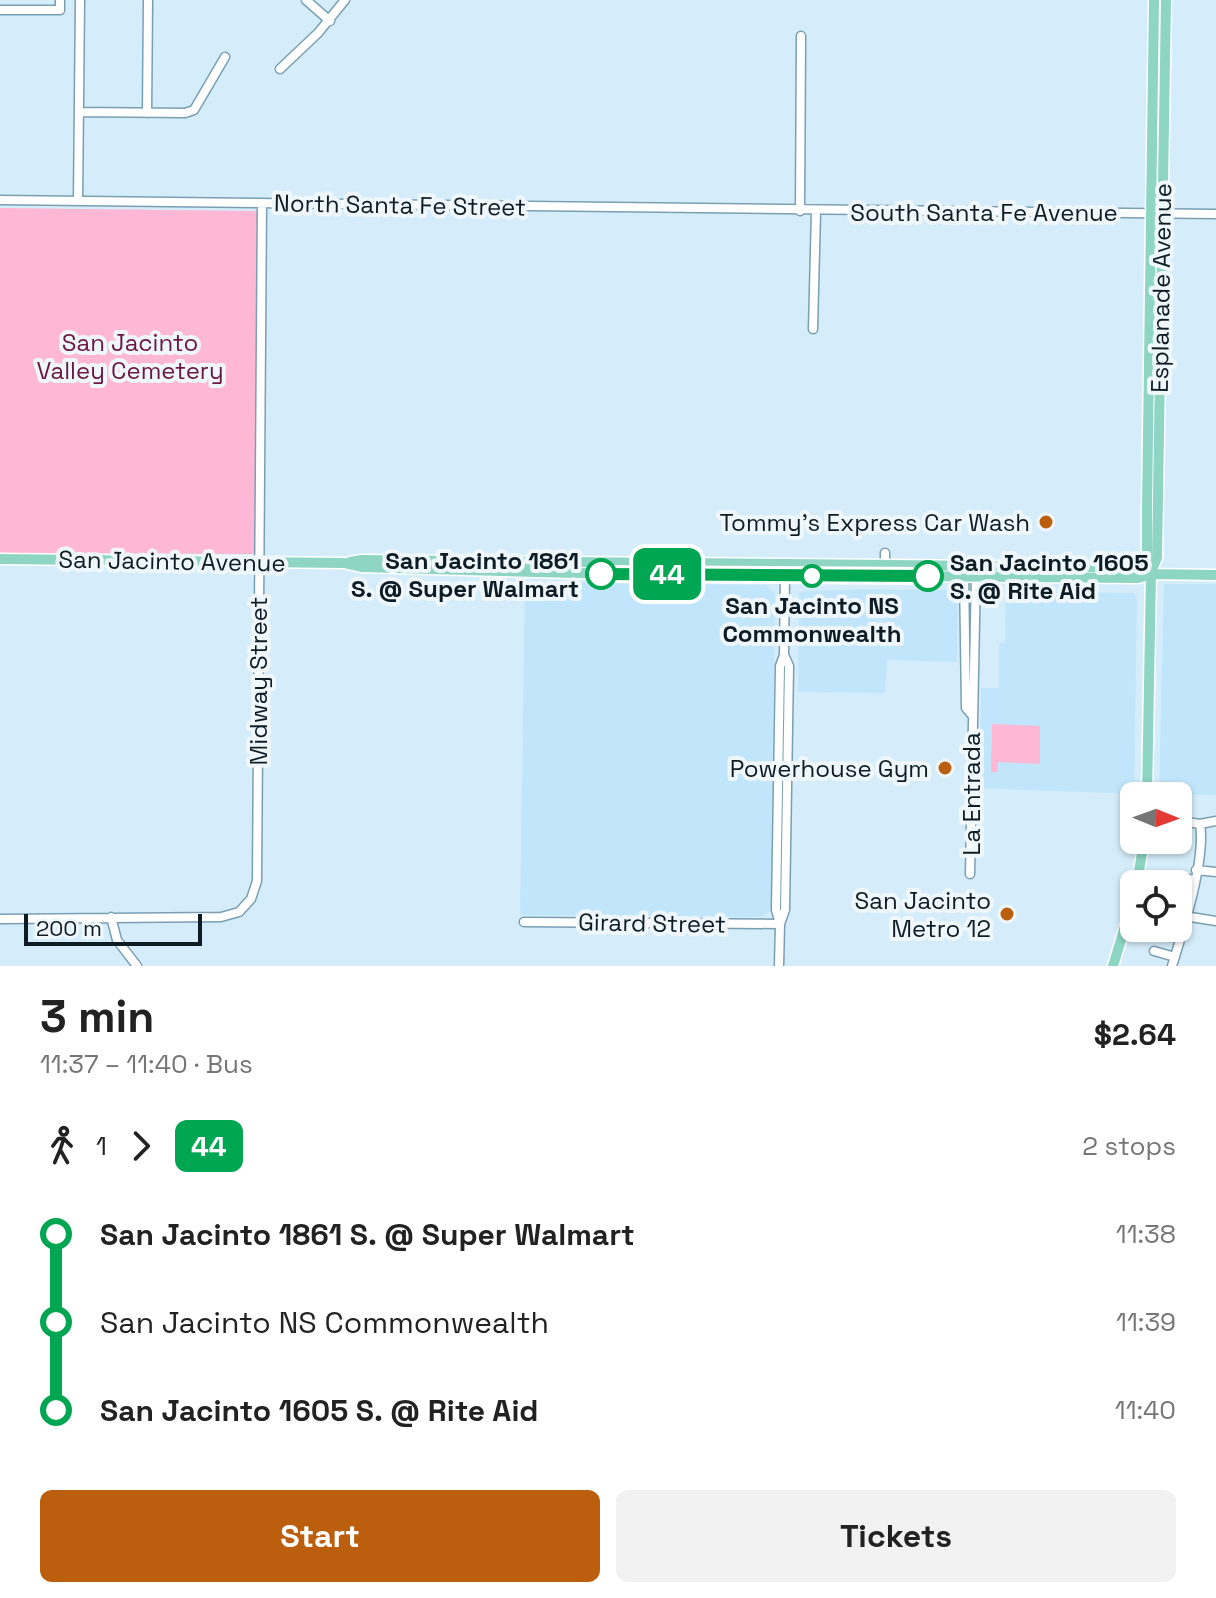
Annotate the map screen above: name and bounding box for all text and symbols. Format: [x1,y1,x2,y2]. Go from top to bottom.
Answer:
street label: Esplanade Avenue [1144,183,1178,393]
street label: North Santa Fe Street [274,187,526,223]
street label: South Santa Fe Avenue [850,197,1118,228]
park label: San Jacinto Valley Cemetery [36,327,224,386]
place label: Tommy's Express Car Wash [719,507,1030,538]
marker: Tommy's Express Car Wash [1037,513,1055,531]
street label: San Jacinto Avenue [58,544,286,578]
place label: San Jacinto 1861 S. @ Super Walmart [351,545,579,604]
place label: San Jacinto 1605 S. @ Rite Aid [950,547,1149,606]
line badge: 44 [631,548,703,600]
text: 44 [649,556,685,592]
marker: San Jacinto 1861 S. @ Super Walmart [586,559,616,589]
marker: San Jacinto 1605 S. @ Rite Aid [913,561,943,591]
marker: San Jacinto NS Commonwealth [801,565,823,587]
place label: San Jacinto NS Commonwealth [722,590,902,649]
street label: Midway Street [243,597,274,765]
street label: La Entrada [956,732,987,856]
place label: Powerhouse Gym [730,753,929,784]
marker: Powerhouse Gym [936,759,954,777]
north arrow [1120,782,1192,854]
map controls [1120,782,1192,942]
button: locate [1120,870,1192,942]
place label: San Jacinto Metro 12 [854,885,991,944]
marker: San Jacinto Metro 12 [998,905,1016,923]
street label: Girard Street [578,906,726,940]
scale bar [24,910,202,946]
text: 200 m [36,914,102,942]
text: 3 min [40,989,154,1045]
text: $2.64 [1094,1015,1176,1054]
text: 11:37 – 11:40 · Bus [40,1047,253,1081]
icon: walk [40,1124,84,1168]
icon: forward [119,1124,163,1168]
text: 44 [191,1128,227,1164]
text: 1 [96,1129,107,1163]
text: 2 stops [1082,1129,1176,1163]
text: San Jacinto 1861 S. @ Super Walmart [100,1215,635,1254]
text: 11:38 [1116,1217,1176,1251]
text: San Jacinto NS Commonwealth [100,1303,549,1342]
text: 11:39 [1116,1305,1176,1339]
text: San Jacinto 1605 S. @ Rite Aid [100,1391,539,1430]
text: 11:40 [1115,1393,1176,1427]
button: Start [40,1490,600,1582]
button: Tickets [616,1490,1176,1582]

